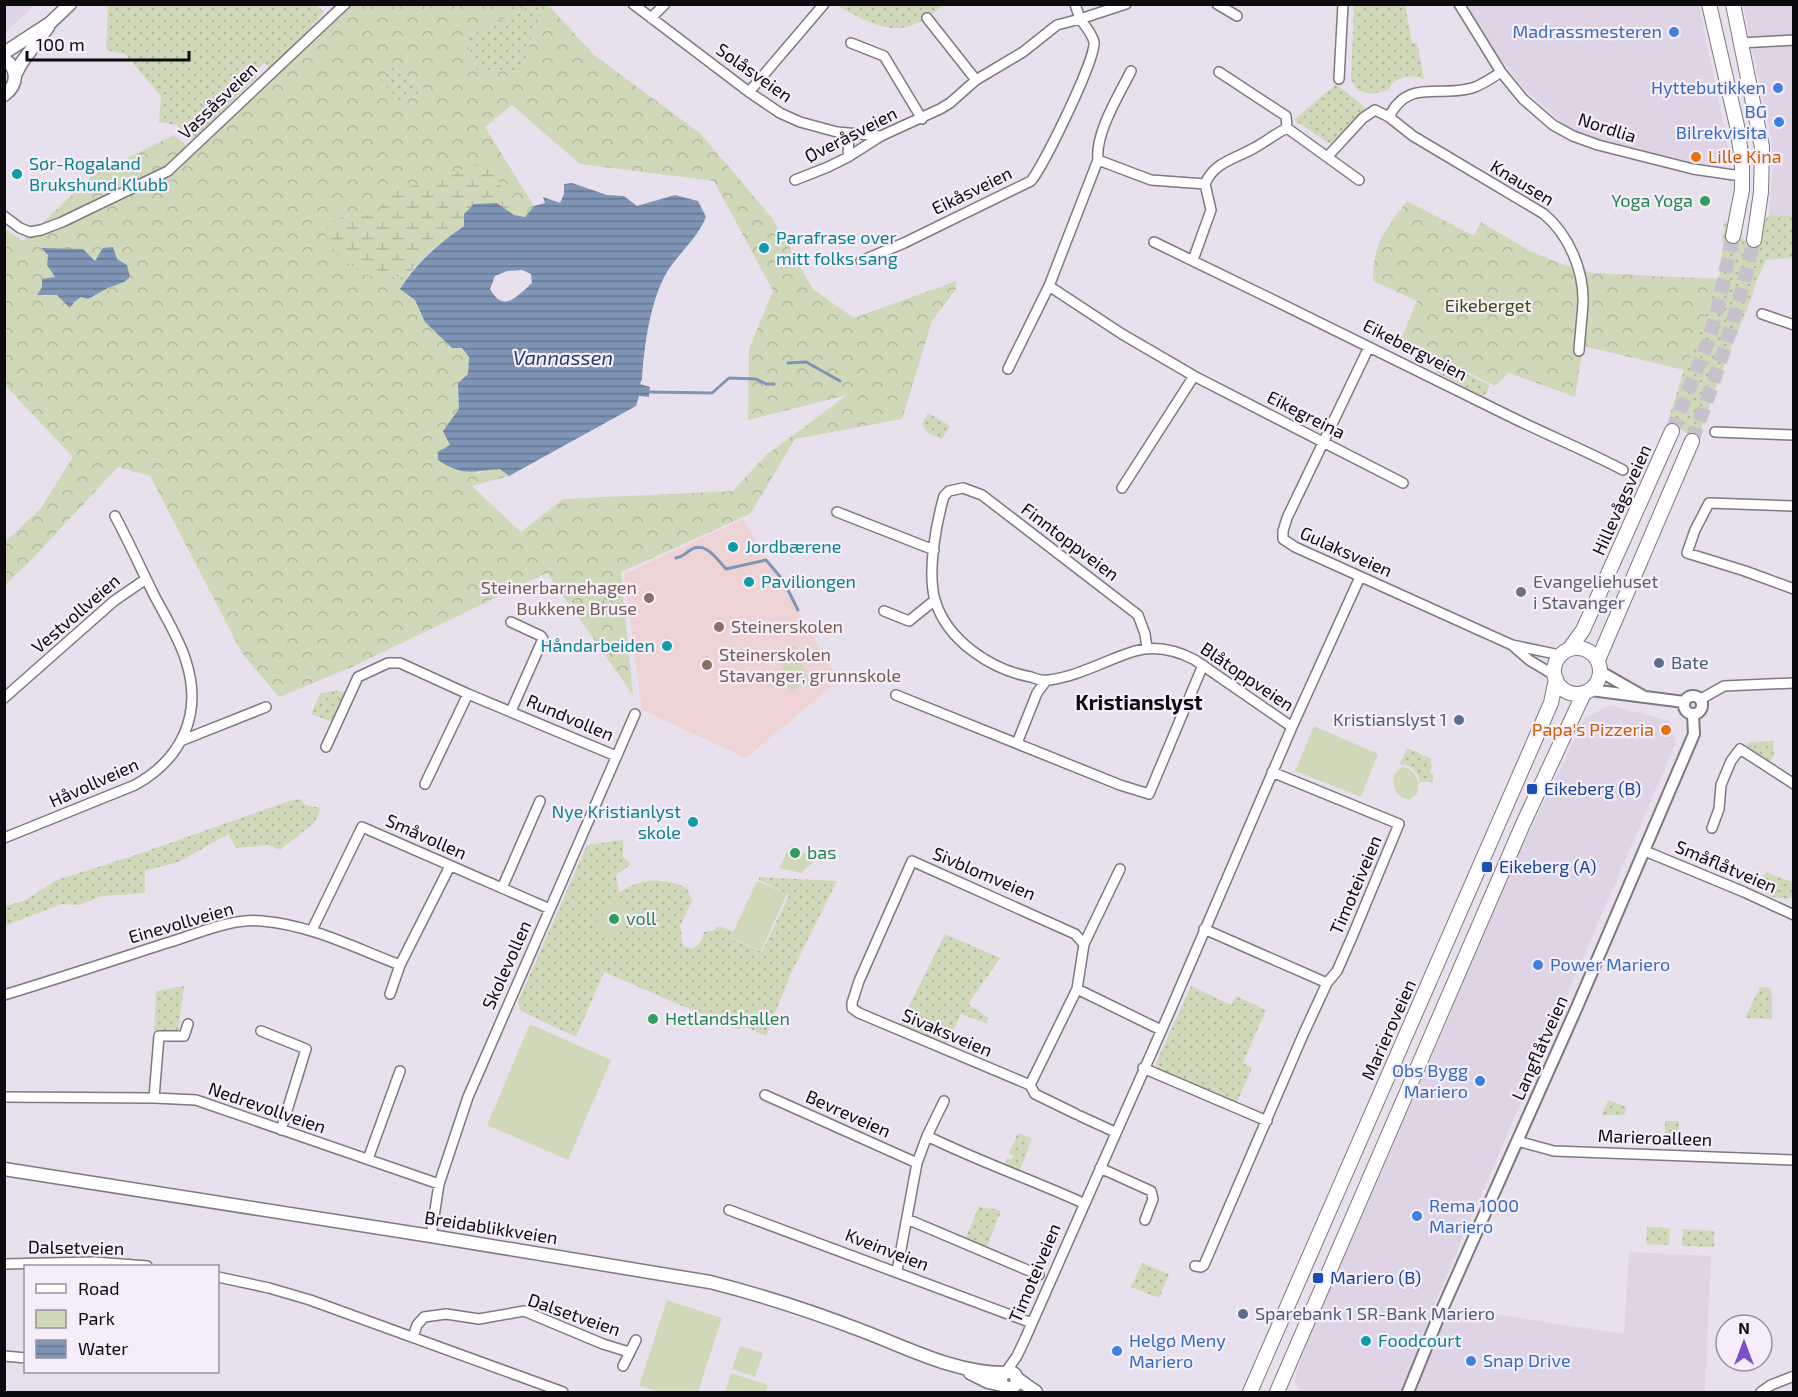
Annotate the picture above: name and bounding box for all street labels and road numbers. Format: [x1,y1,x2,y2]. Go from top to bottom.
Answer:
street label: Solåsveien [712,38,797,107]
street label: Vassåsveien [173,57,261,143]
street label: Øveråsveien [801,101,901,167]
street label: Nordlia [1575,107,1639,147]
street label: Knausen [1487,155,1558,210]
street label: Eikåsveien [928,161,1015,219]
street label: Eikebergveien [1360,313,1471,385]
street label: Eikegreina [1264,385,1349,443]
street label: Hillevågsveien [1587,441,1655,558]
street label: Finntoppveien [1017,497,1124,585]
street label: Gulaksveien [1297,521,1396,581]
street label: Vestvollveien [27,569,124,657]
street label: Blåtoppveien [1197,637,1298,715]
street label: Rundvollen [523,689,617,745]
street label: Håvollveien [45,753,142,812]
street label: Småvollen [383,809,470,864]
street label: Timoteiveien [1324,832,1386,937]
street label: Småflåtveien [1672,835,1780,897]
street label: Sivblomveien [930,842,1039,905]
street label: Einevollveien [126,897,236,948]
street label: Skolevollen [477,917,535,1012]
street label: Marieroveien [1356,976,1420,1083]
street label: Langflåtveien [1506,992,1572,1103]
street label: Sivaksveien [899,1003,996,1061]
street label: Nedrevollveien [206,1077,329,1137]
street label: Bevreveien [803,1085,894,1142]
street label: Marieroalleen [1597,1124,1713,1150]
street label: Breidablikkveien [423,1206,559,1248]
street label: Timoteiveien [1003,1220,1065,1325]
street label: Kveinveien [842,1223,932,1275]
street label: Dalsetveien [28,1235,124,1259]
street label: Dalsetveien [525,1288,624,1340]

